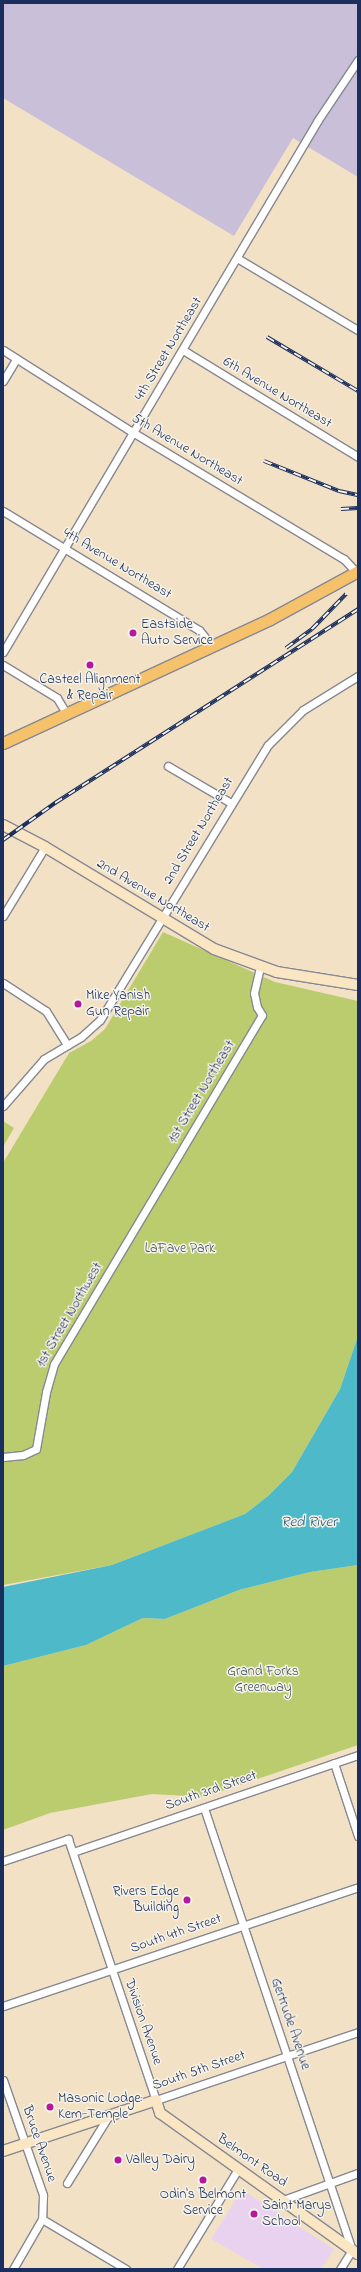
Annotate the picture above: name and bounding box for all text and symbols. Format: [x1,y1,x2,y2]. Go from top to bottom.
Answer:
street label: 4th Street Northeast [132,294,206,404]
street label: 6th Avenue Northeast [219,354,335,432]
street label: 5th Avenue Northeast [129,410,245,490]
street label: 4th Avenue Northeast [60,525,174,603]
place label: Eastside Auto Service [141,617,213,650]
marker: Eastside Auto Service [128,628,138,638]
marker: Casteel Alignment & Repair [85,660,95,670]
place label: Casteel Alignment & Repair [40,672,140,704]
street label: 2nd Street Northeast [160,774,238,888]
street label: 2nd Avenue Northeast [94,856,212,936]
place label: Mike Yanish Gun Repair [86,988,150,1020]
marker: Mike Yanish Gun Repair [73,999,83,1009]
street label: 1st Street Northeast [165,1038,239,1146]
park label: LaFave Park [145,1241,215,1257]
street label: 1st Street Northwest [33,1260,107,1370]
water label: Red River [281,1514,337,1532]
park label: Grand Forks Greenway [227,1664,299,1696]
street label: South 3rd Street [163,1767,259,1815]
place label: Rivers Edge Building [113,1884,179,1916]
marker: Rivers Edge Building [182,1895,192,1905]
street label: South 4th Street [128,1911,224,1957]
street label: Gertrude Avenue [266,1976,314,2072]
street label: Division Avenue [120,1977,166,2067]
street label: South 5th Street [150,2047,248,2095]
place label: Masonic Lodge: Kem-Temple [58,2091,142,2124]
marker: Masonic Lodge: Kem-Temple [45,2102,55,2112]
street label: Bruce Avenue [18,2104,60,2184]
street label: Belmont Road [214,2131,290,2191]
place label: Valley Dairy [126,2152,195,2168]
marker: Valley Dairy [113,2155,123,2165]
marker: Odin's Belmont Service [198,2175,208,2185]
place label: Odin's Belmont Service [160,2187,246,2220]
place label: Saint Marys School [262,2198,331,2230]
marker: Saint Marys School [249,2209,259,2219]

